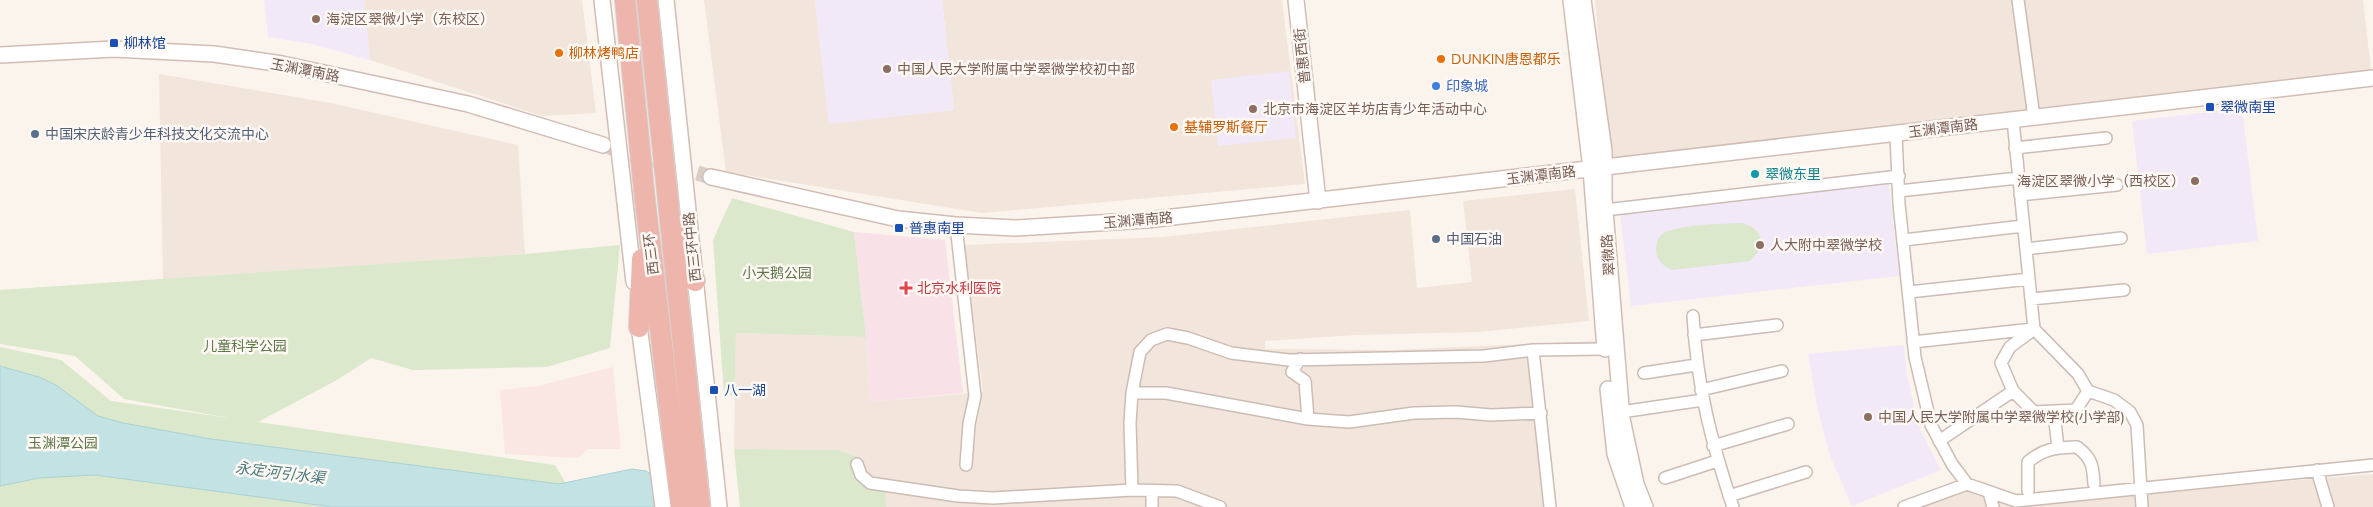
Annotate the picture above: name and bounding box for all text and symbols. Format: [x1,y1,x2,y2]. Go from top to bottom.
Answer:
place label: 海淀区翠微小学（东校区） [326,10,494,29]
marker: 海淀区翠微小学（东校区） [310,13,322,25]
street label: 普惠西街 [1290,27,1315,85]
place label: 柳林馆 [124,34,166,53]
marker: 柳林馆 [108,37,120,49]
place label: 柳林烤鸭店 [569,44,639,63]
marker: 柳林烤鸭店 [553,47,565,59]
place label: DUNKIN唐恩都乐 [1451,50,1561,69]
marker: DUNKIN唐恩都乐 [1435,53,1447,65]
street label: 玉渊潭南路 [269,54,341,86]
place label: 中国人民大学附属中学翠微学校初中部 [897,60,1135,79]
marker: 中国人民大学附属中学翠微学校初中部 [881,63,893,75]
place label: 印象城 [1446,77,1488,96]
marker: 印象城 [1430,80,1442,92]
place label: 翠微南里 [2220,98,2276,117]
place label: 北京市海淀区羊坊店青少年活动中心 [1263,100,1487,119]
marker: 翠微南里 [2204,101,2216,113]
marker: 北京市海淀区羊坊店青少年活动中心 [1247,103,1259,115]
street label: 玉渊潭南路 [1907,115,1979,142]
place label: 基辅罗斯餐厅 [1184,118,1268,137]
marker: 基辅罗斯餐厅 [1168,121,1180,133]
place label: 中国宋庆龄青少年科技文化交流中心 [45,125,269,144]
marker: 中国宋庆龄青少年科技文化交流中心 [29,128,41,140]
street label: 玉渊潭南路 [1505,162,1577,189]
place label: 翠微东里 [1765,165,1821,184]
marker: 翠微东里 [1749,168,1761,180]
place label: 海淀区翠微小学（西校区） [2017,172,2185,191]
marker: 海淀区翠微小学（西校区） [2189,175,2201,187]
street label: 玉渊潭南路 [1102,208,1174,233]
street label: 西三环中路 [679,211,706,283]
place label: 普惠南里 [909,219,965,238]
marker: 普惠南里 [893,222,905,234]
place label: 中国石油 [1446,230,1502,249]
street label: 西三环 [640,232,663,276]
marker: 中国石油 [1430,233,1442,245]
street label: 翠微路 [1598,233,1619,277]
place label: 人大附中翠微学校 [1770,236,1882,255]
marker: 人大附中翠微学校 [1754,239,1766,251]
park label: 小天鹅公园 [742,264,812,283]
place label: 北京水利医院 [917,279,1001,298]
marker: 北京水利医院 [899,281,913,295]
park label: 儿童科学公园 [203,337,287,356]
place label: 八一湖 [724,381,766,400]
marker: 八一湖 [708,384,720,396]
place label: 中国人民大学附属中学翠微学校(小学部) [1878,408,2125,427]
marker: 中国人民大学附属中学翠微学校(小学部) [1862,411,1874,423]
park label: 玉渊潭公园 [28,434,98,453]
water label: 永定河引水渠 [234,458,328,489]

